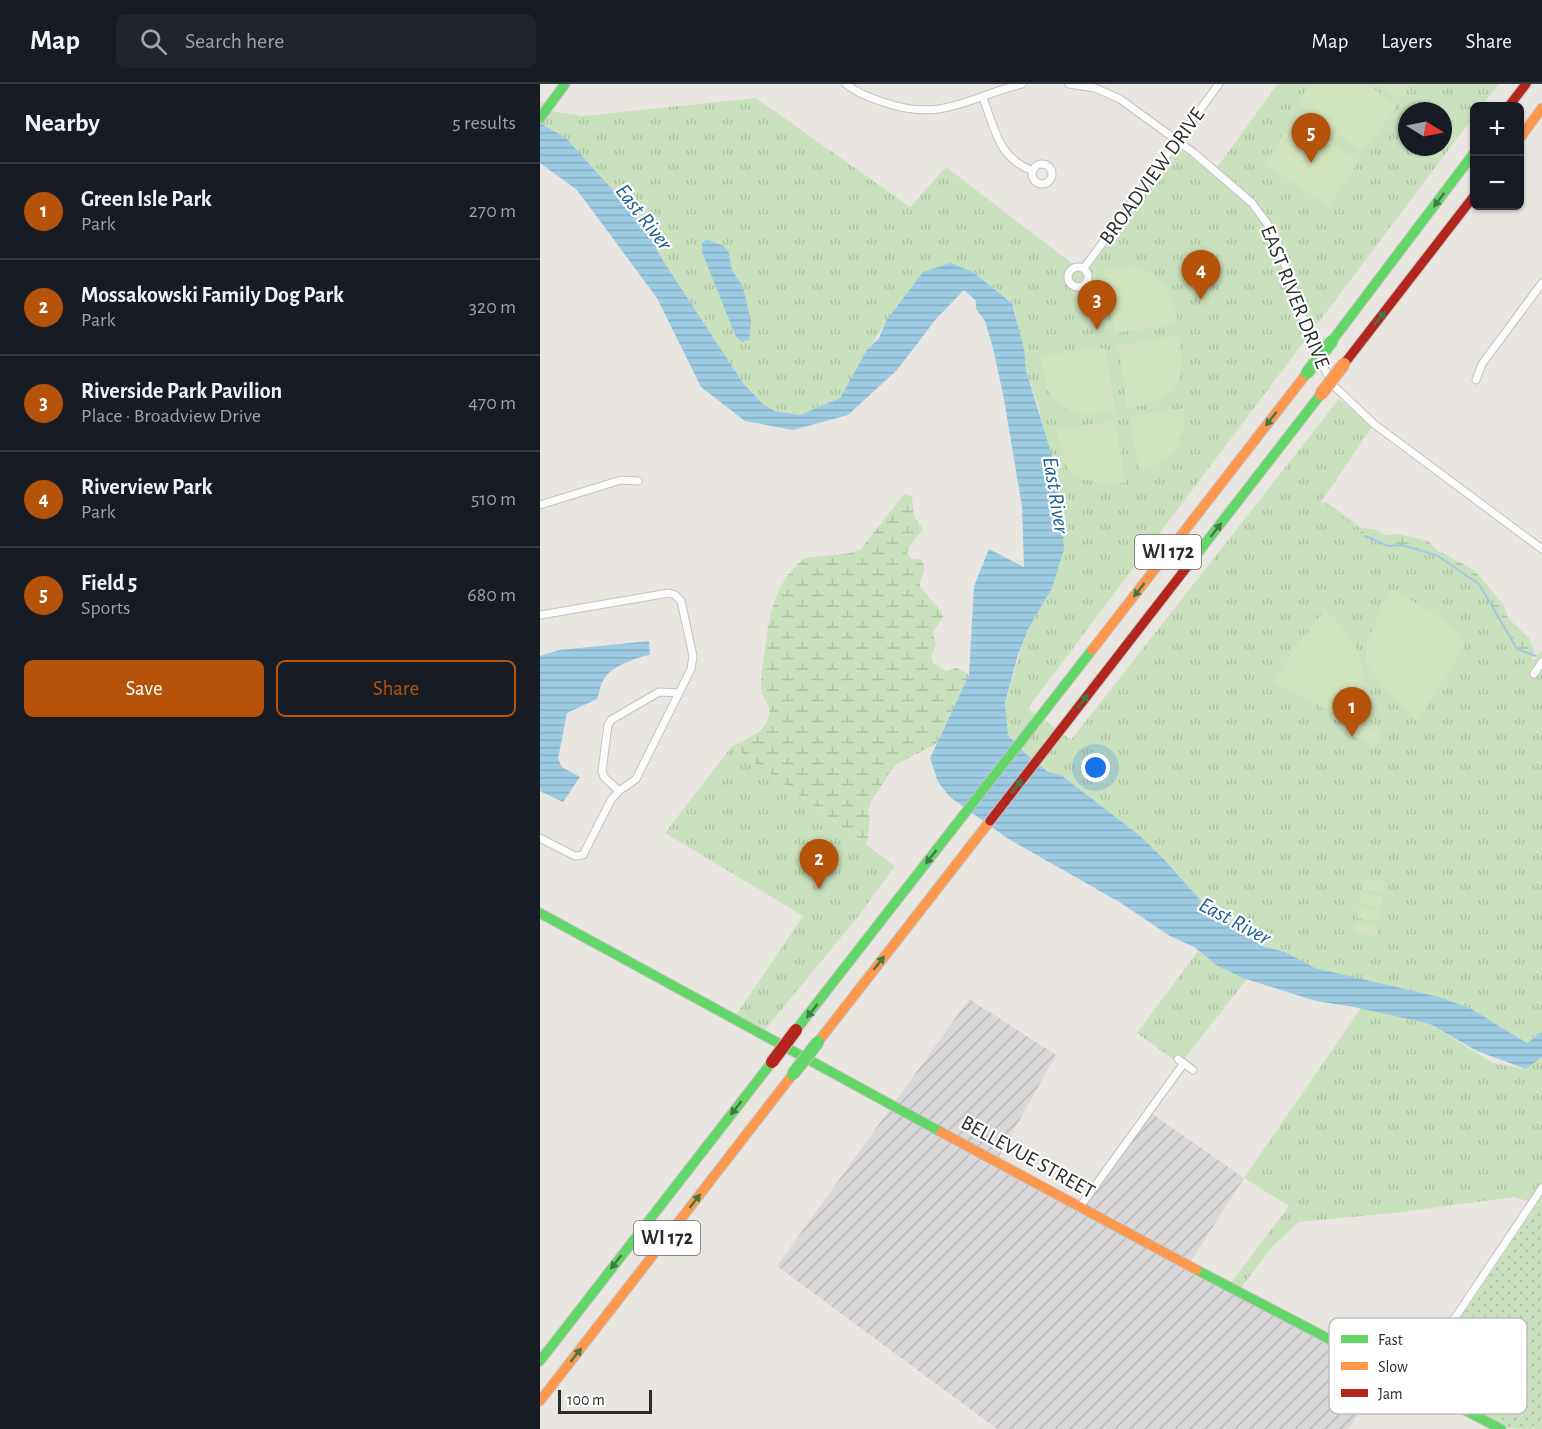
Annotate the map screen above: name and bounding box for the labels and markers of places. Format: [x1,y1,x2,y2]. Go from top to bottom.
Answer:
pin: 5 [1292,113,1330,163]
pin: 4 [1182,250,1220,300]
pin: 3 [1078,280,1116,330]
pin: 1 [1332,688,1372,737]
pin: 2 [800,840,838,889]

